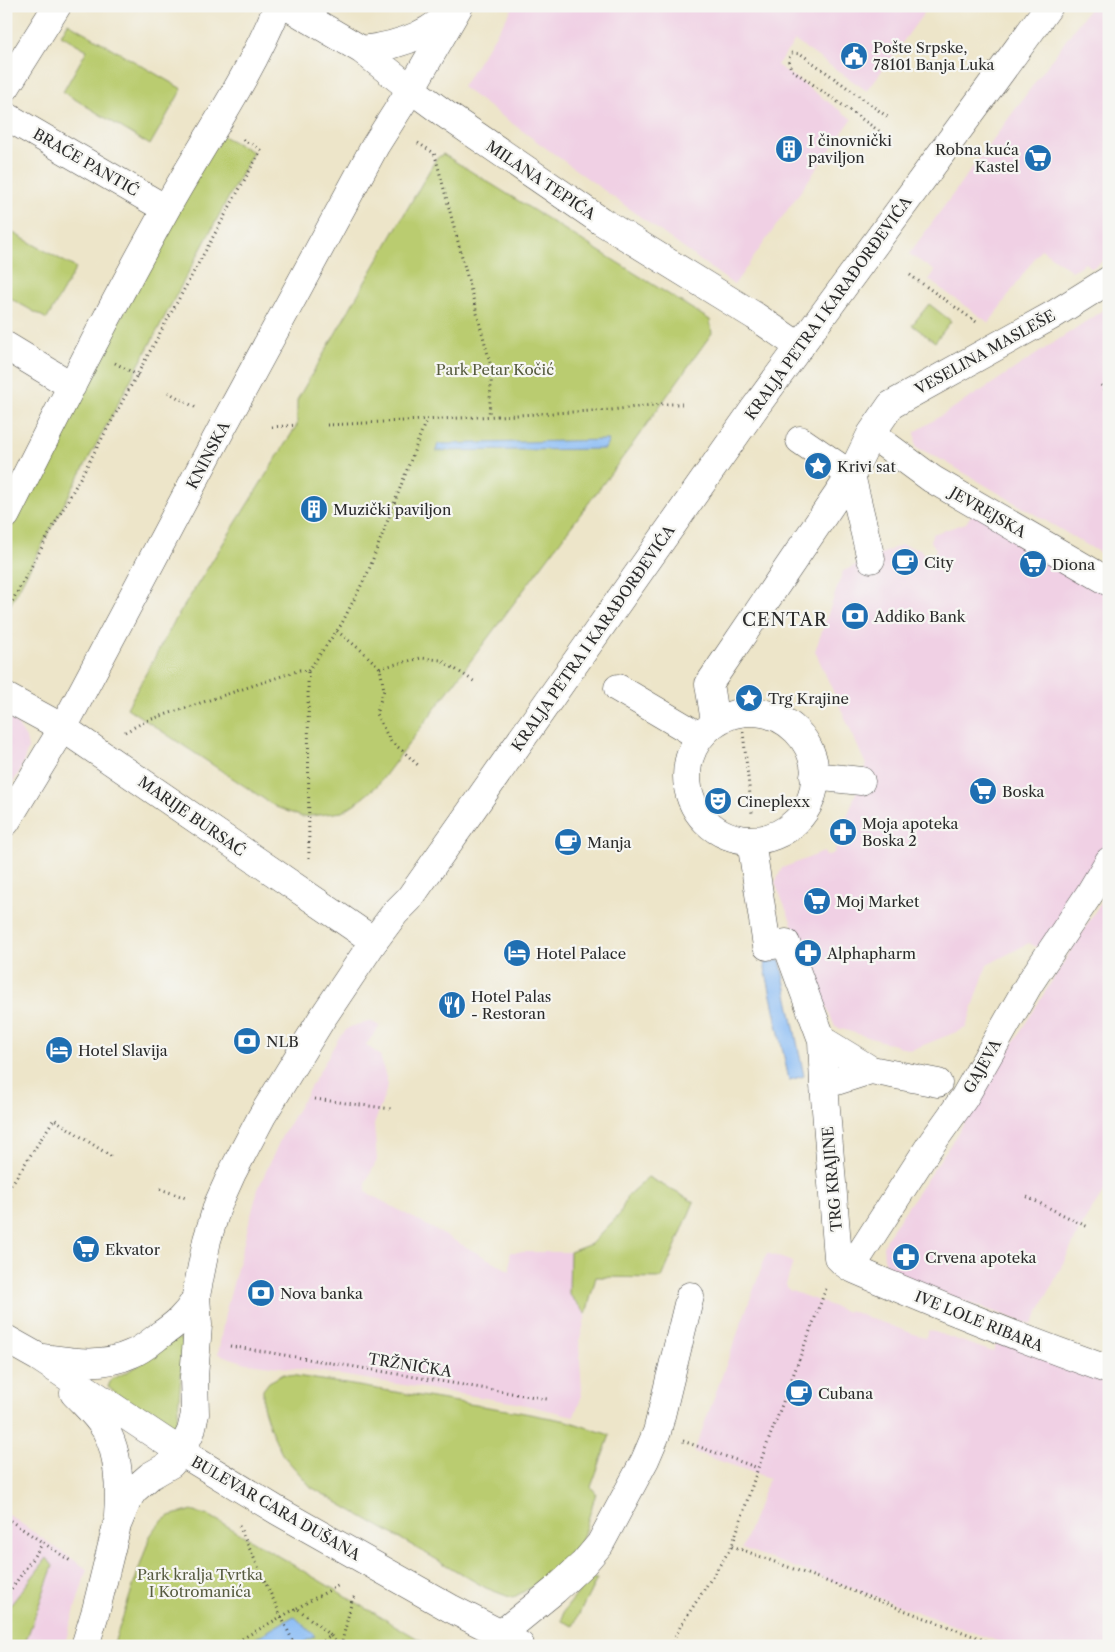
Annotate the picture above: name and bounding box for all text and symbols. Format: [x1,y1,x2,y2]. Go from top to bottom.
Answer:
place label: Pošte Srpske, 78101 Banja Luka [873,38,995,74]
public building icon: Pošte Srpske, 78101 Banja Luka [839,41,869,71]
street label: BRAĆE PANTIĆ [30,124,142,200]
place label: I činovnički paviljon [808,131,892,167]
building icon: I činovnički paviljon [774,134,804,164]
street label: MILANA TEPIĆA [483,136,600,224]
place label: Robna kuća Kastel [935,140,1020,176]
supermarket icon: Robna kuća Kastel [1023,143,1053,173]
street label: KRALJA PETRA I KARAĐORĐEVIĆA [740,192,916,423]
street label: VESELINA MASLEŠE [911,305,1059,399]
park label: Park Petar Kočić [436,360,554,379]
street label: KNINSKA [182,417,234,492]
place icon: Krivi sat [803,451,833,481]
place label: Krivi sat [837,457,897,476]
street label: JEVREJSKA [945,481,1030,542]
building icon: Muzički paviljon [299,494,329,524]
place label: Muzički paviljon [333,500,452,519]
street label: KRALJA PETRA I KARAĐORĐEVIĆA [507,521,679,755]
cafe icon: City [890,547,920,577]
supermarket icon: Diona [1018,549,1048,579]
place label: City [924,553,954,572]
place label: Diona [1052,555,1095,574]
bank icon: Addiko Bank [840,601,870,631]
place label: Addiko Bank [873,607,967,626]
district label: CENTAR [742,609,828,631]
place icon: Trg Krajine [734,683,764,713]
place label: Trg Krajine [768,689,849,708]
street label: MARIJE BURSAĆ [135,772,249,860]
supermarket icon: Boska [968,776,998,806]
place label: Boska [1002,782,1045,801]
theatre icon: Cineplexx [703,786,733,816]
place label: Cineplexx [737,792,810,811]
place label: Moja apoteka Boska 2 [862,814,958,850]
pharmacy icon: Moja apoteka Boska 2 [828,817,858,847]
cafe icon: Manja [553,827,583,857]
place label: Manja [587,833,632,852]
supermarket icon: Moj Market [802,886,832,916]
place label: Moj Market [836,892,920,911]
hotel icon: Hotel Palace [502,938,532,968]
pharmacy icon: Alphapharm [793,938,823,968]
place label: Hotel Palace [536,944,626,963]
place label: Alphapharm [826,944,916,963]
place label: Hotel Palas - Restoran [471,987,551,1023]
restaurant icon: Hotel Palas - Restoran [437,990,467,1020]
bank icon: NLB [232,1026,262,1056]
place label: NLB [266,1032,299,1051]
hotel icon: Hotel Slavija [44,1035,74,1065]
street label: GAJEVA [959,1035,1006,1096]
place label: Hotel Slavija [78,1041,168,1060]
street label: TRG KRAJINE [818,1126,846,1232]
supermarket icon: Ekvator [71,1234,101,1264]
place label: Ekvator [105,1240,161,1259]
pharmacy icon: Crvena apoteka [891,1242,921,1272]
place label: Crvena apoteka [925,1248,1037,1267]
bank icon: Nova banka [246,1278,276,1308]
place label: Nova banka [280,1284,363,1303]
street label: IVE LOLE RIBARA [912,1287,1047,1356]
street label: TRŽNIČKA [367,1349,454,1381]
cafe icon: Cubana [784,1378,814,1408]
place label: Cubana [818,1384,873,1403]
street label: BULEVAR CARA DUŠANA [188,1452,365,1565]
park label: Park kralja Tvrtka I Kotromanića [137,1565,263,1601]

